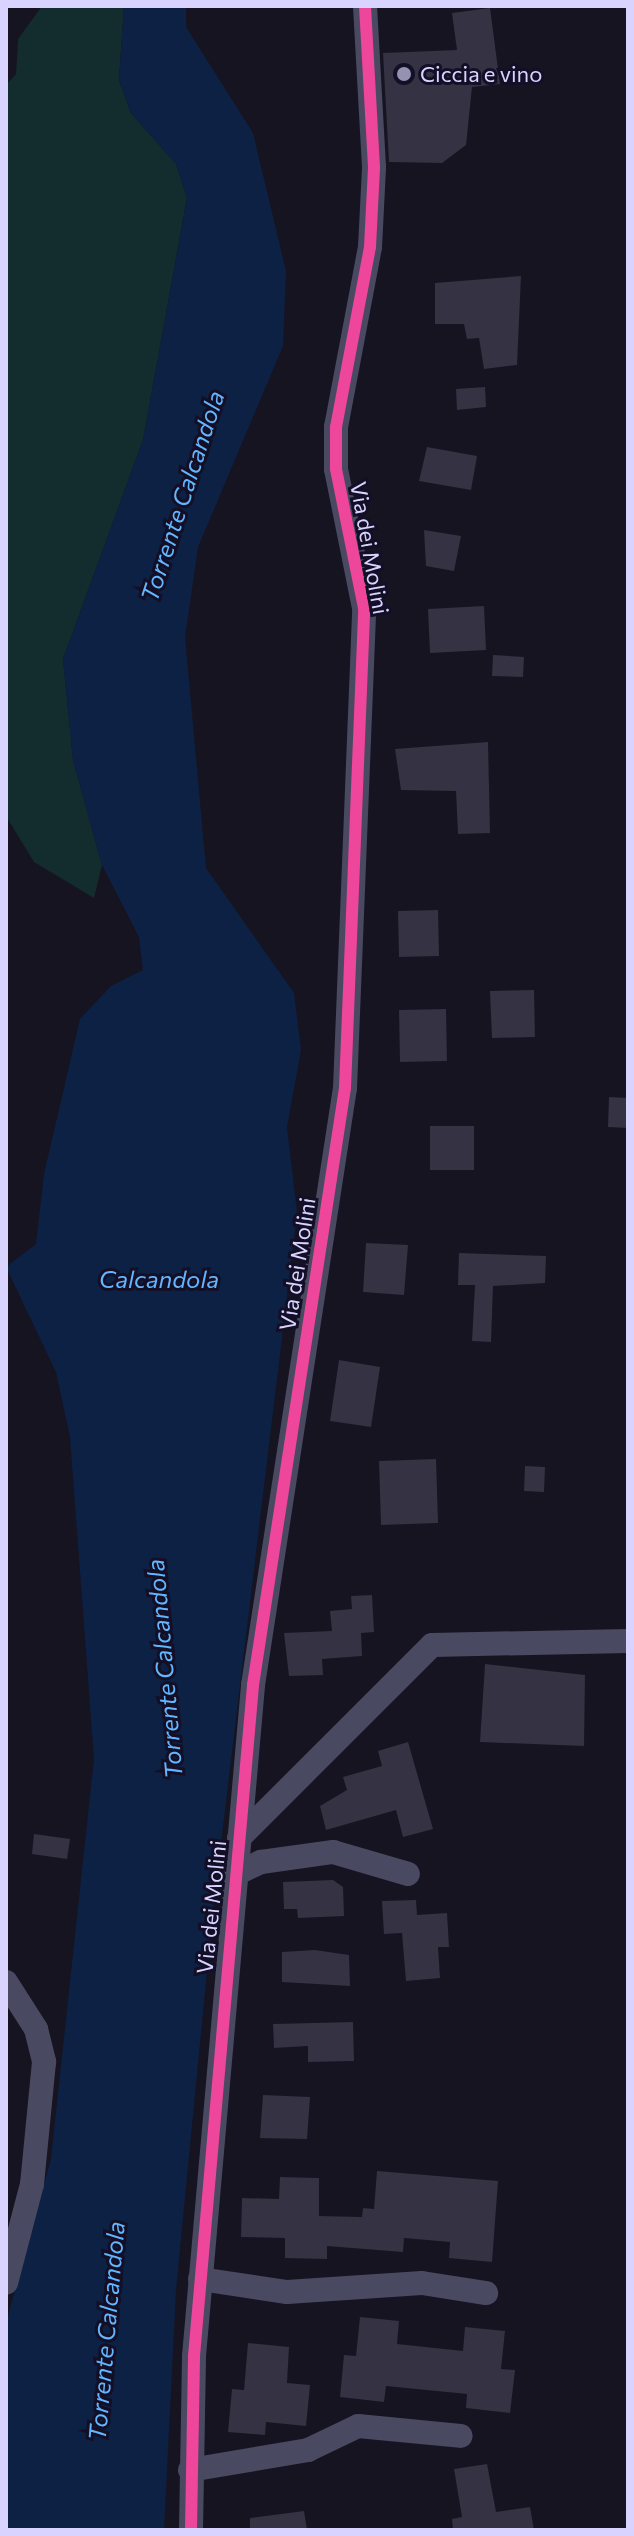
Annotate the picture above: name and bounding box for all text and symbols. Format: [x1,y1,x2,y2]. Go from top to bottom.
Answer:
place label: Ciccia e vino [420,61,542,87]
marker: Ciccia e vino [395,65,413,83]
water label: Torrente Calcandola [134,387,230,605]
street label: Via dei Molini [345,480,395,616]
street label: Via dei Molini [273,1196,321,1332]
water label: Calcandola [99,1265,219,1293]
water label: Torrente Calcandola [140,1558,188,1780]
street label: Via dei Molini [191,1839,231,1975]
water label: Torrente Calcandola [82,2220,130,2442]

